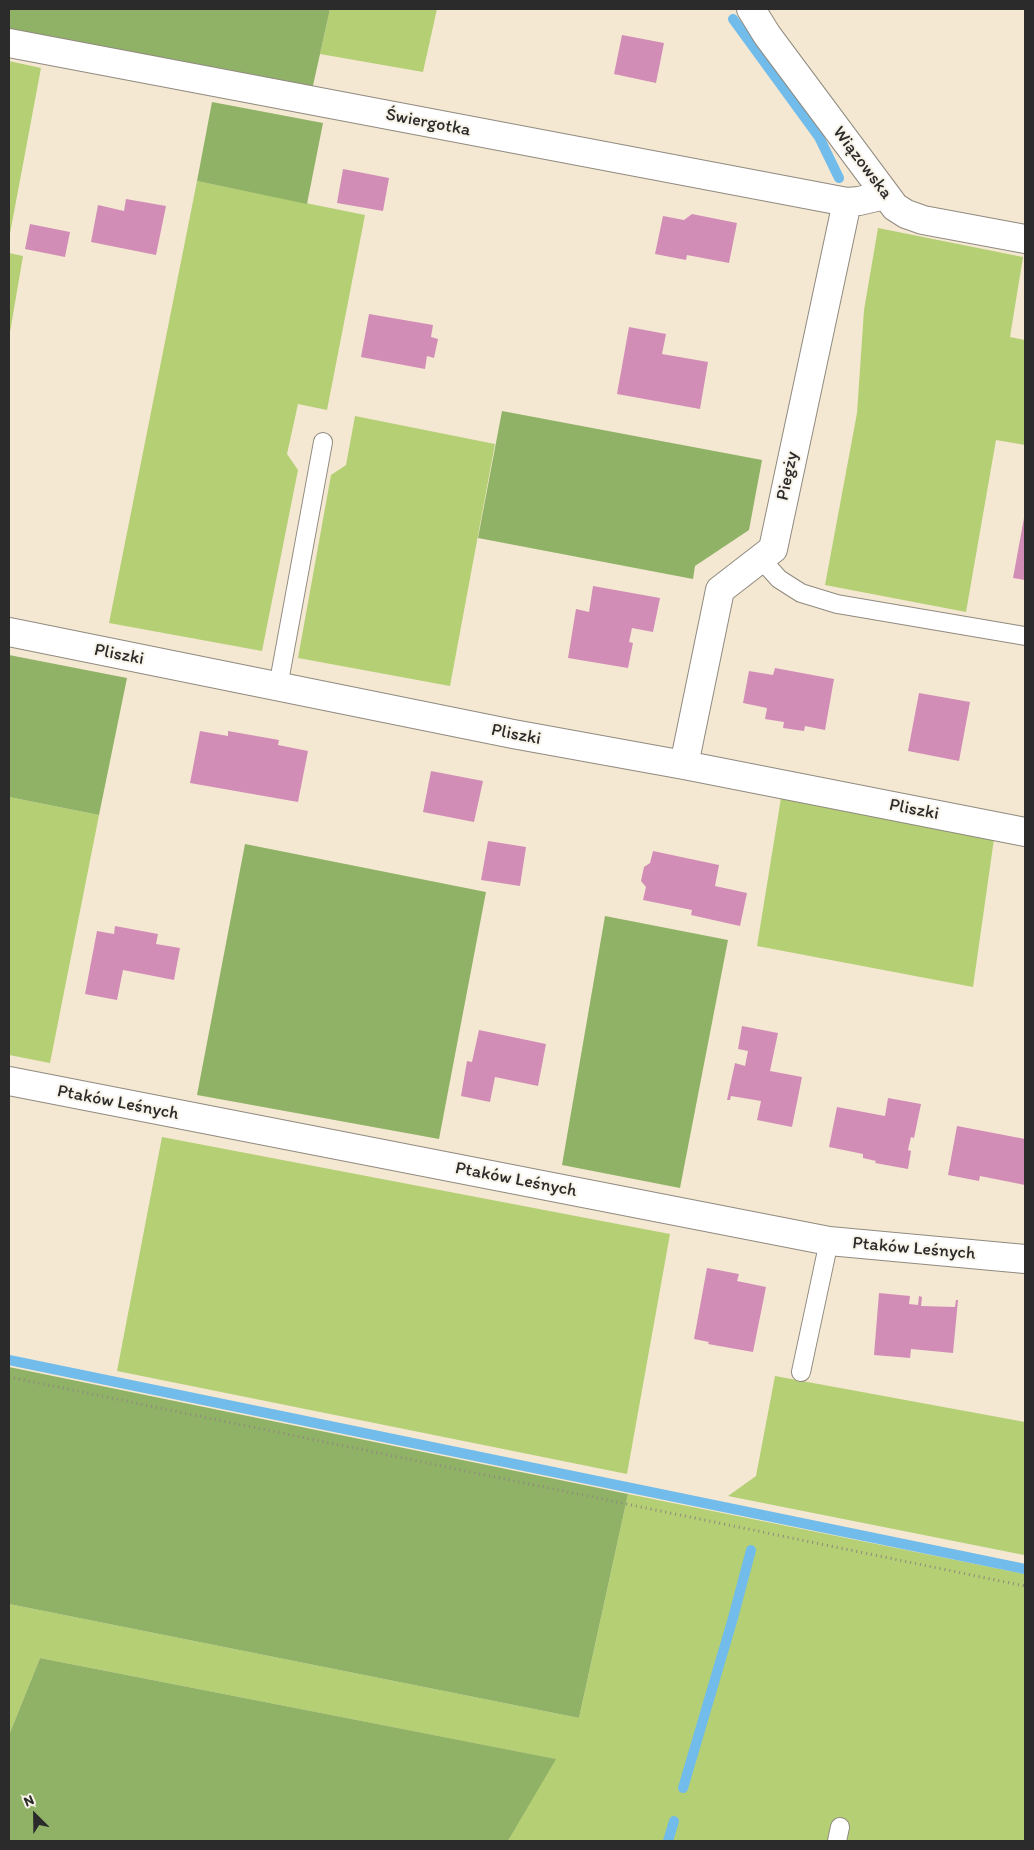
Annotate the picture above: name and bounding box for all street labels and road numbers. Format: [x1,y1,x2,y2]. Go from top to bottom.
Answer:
street label: Świergotka [384,104,472,142]
street label: Wiązowska [828,122,896,204]
street label: Piegży [772,450,804,502]
street label: Pliszki [92,640,146,670]
street label: Pliszki [489,720,543,750]
street label: Pliszki [887,795,941,825]
street label: Ptaków Leśnych [55,1081,181,1125]
street label: Ptaków Leśnych [453,1158,579,1202]
street label: Ptaków Leśnych [852,1233,976,1265]

